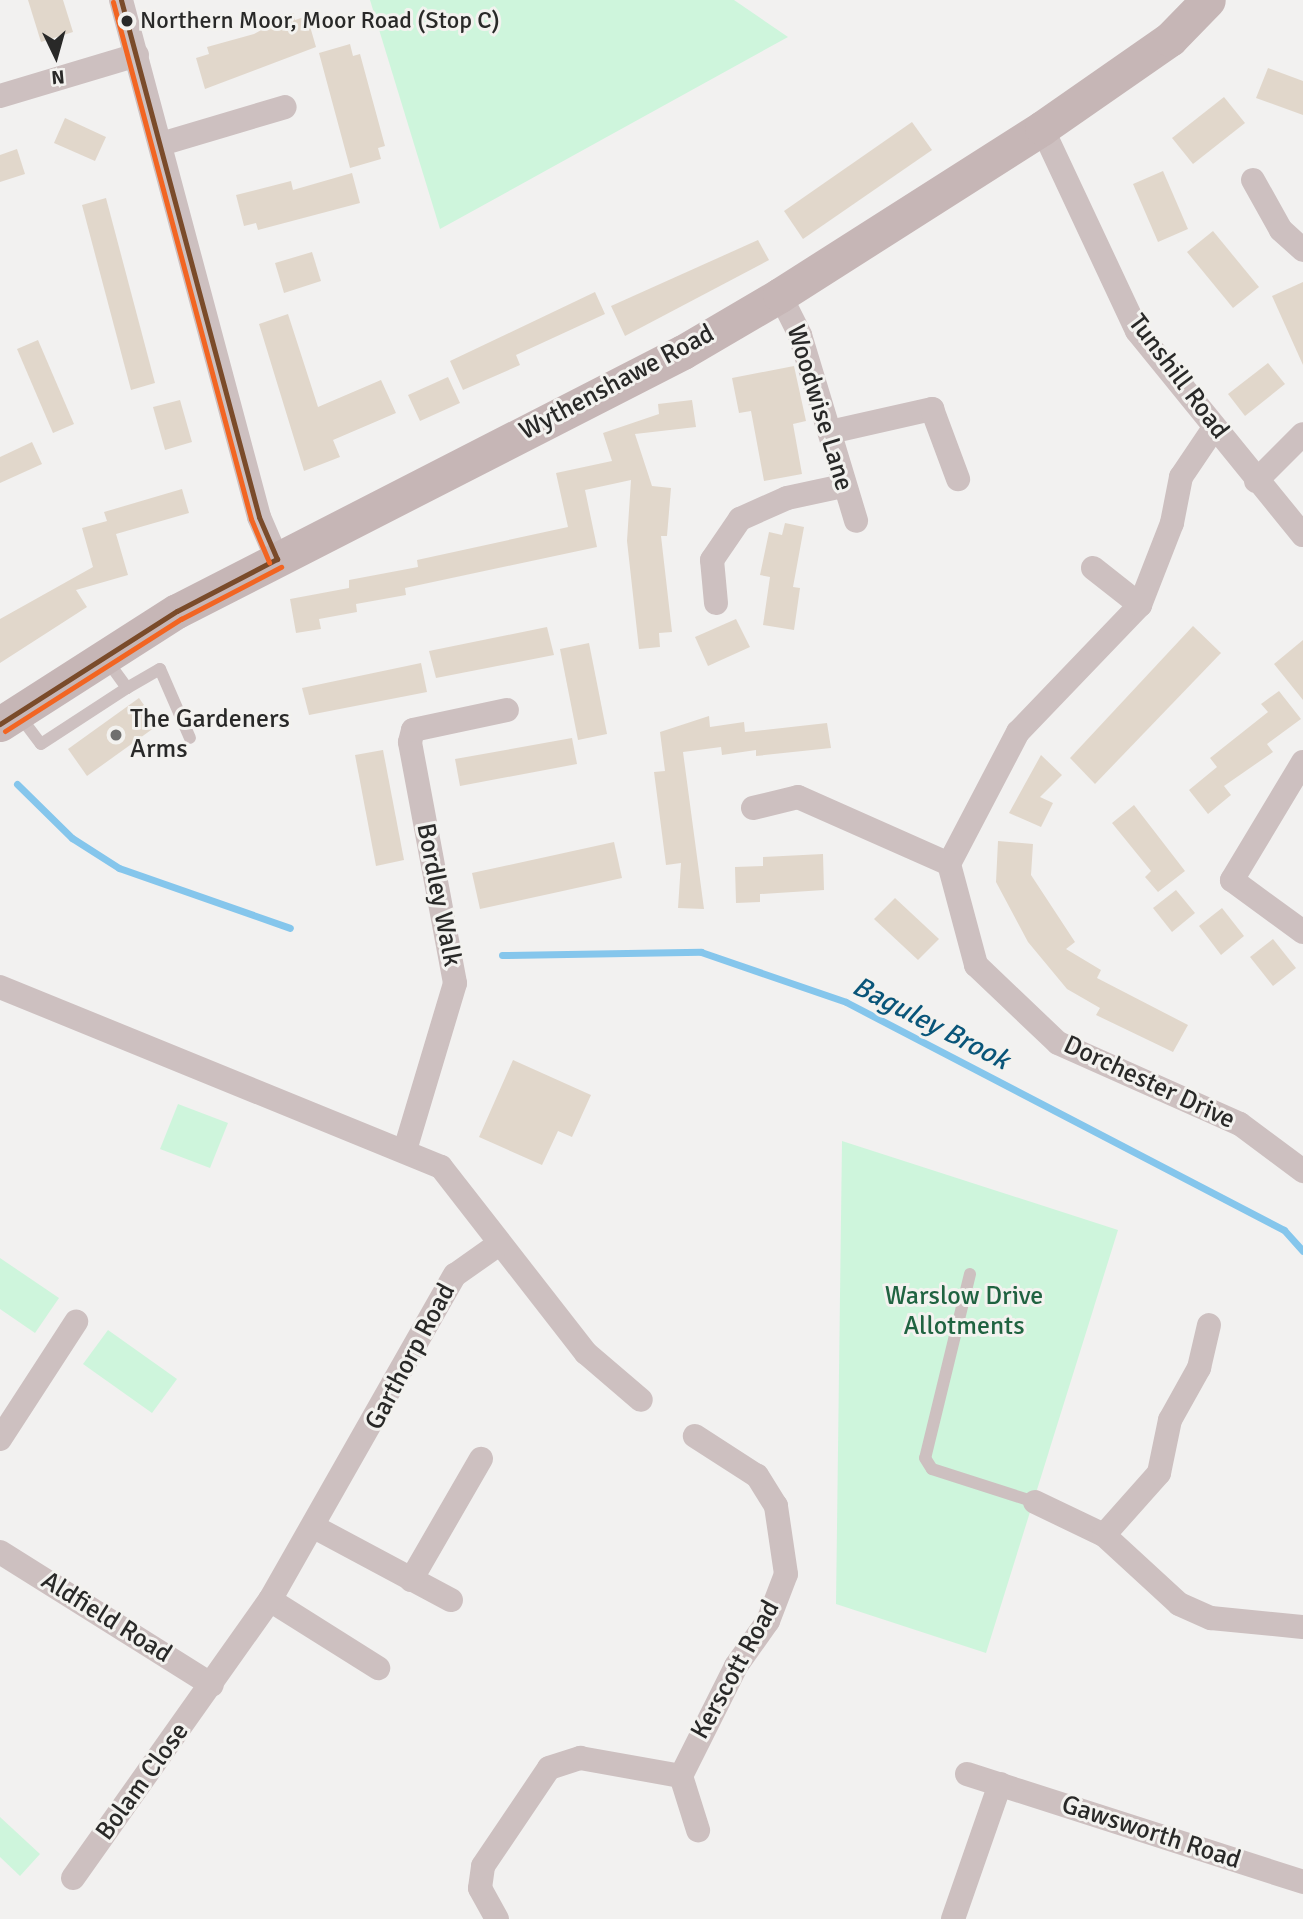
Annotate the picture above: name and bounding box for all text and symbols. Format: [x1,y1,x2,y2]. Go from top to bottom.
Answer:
place label: Northern Moor, Moor Road (Stop C) [140,7,500,35]
marker: Northern Moor, Moor Road (Stop C) [120,14,134,28]
north arrow [21,21,91,91]
text: N [50,64,65,89]
street label: Tunshill Road [1121,309,1235,445]
street label: Wythenshawe Road [514,318,720,448]
street label: Woodwise Lane [779,321,859,495]
place label: The Gardeners Arms [130,704,290,766]
marker: The Gardeners Arms [108,727,124,743]
street label: Bordley Walk [409,821,467,969]
water label: Baguley Brook [847,969,1015,1077]
street label: Dorchester Drive [1058,1030,1240,1136]
street label: Garthorp Road [359,1278,463,1436]
park label: Warslow Drive Allotments [885,1281,1043,1342]
street label: Aldfield Road [35,1566,177,1670]
street label: Kerscott Road [685,1595,787,1745]
street label: Bolam Close [90,1717,196,1847]
street label: Gawsworth Road [1058,1789,1244,1877]

